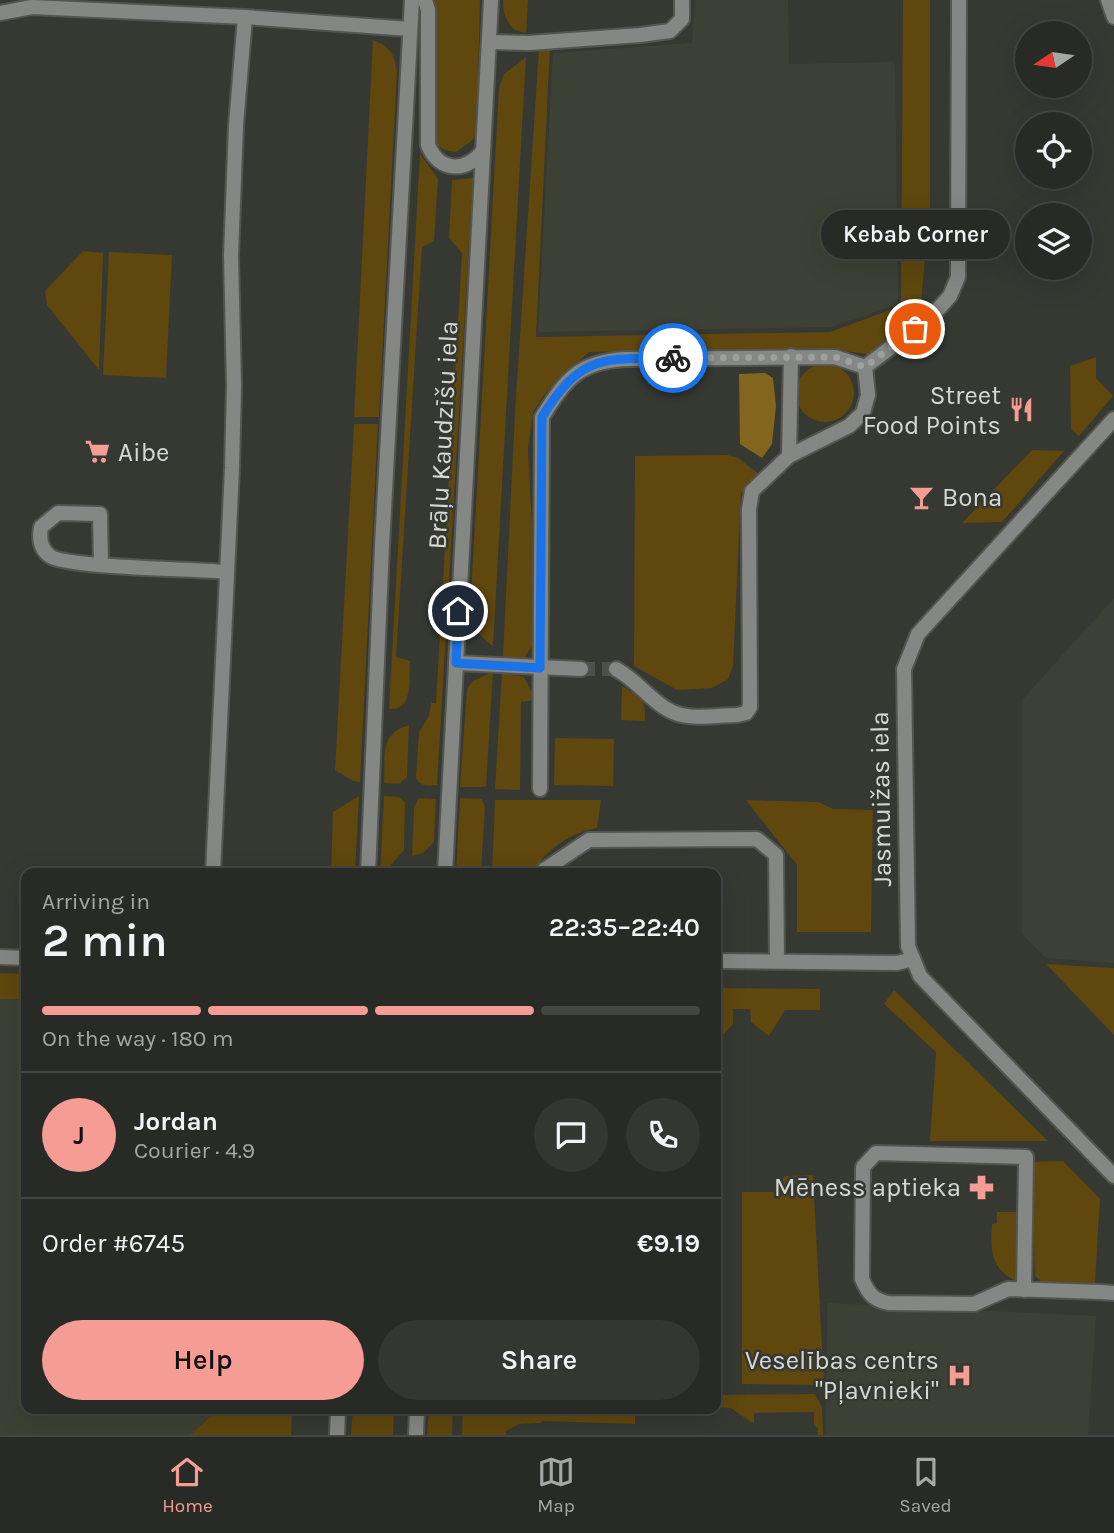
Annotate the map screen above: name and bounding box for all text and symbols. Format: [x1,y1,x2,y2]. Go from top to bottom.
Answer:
north arrow [1015,21,1092,98]
map controls [1015,21,1092,280]
button: locate [1015,112,1092,189]
button: layers [1015,203,1092,280]
callout: Kebab Corner [820,210,1010,259]
text: Kebab Corner [843,221,988,248]
pin [885,299,945,359]
icon: bag [896,310,934,348]
street label: Brāļu Kaudzīšu iela [422,320,464,550]
courier [638,323,708,393]
icon: bike [654,339,692,377]
place label: Street Food Points [863,380,1001,441]
restaurant icon: Street Food Points [1007,396,1035,424]
place label: Aibe [118,437,169,468]
supermarket icon: Aibe [84,438,112,466]
place label: Bona [942,482,1002,513]
bar icon: Bona [908,483,936,511]
pin [428,581,488,641]
icon: home [439,592,477,630]
street label: Jasmuižas iela [864,711,898,887]
text: Arriving in [42,888,150,915]
text: 22:35–22:40 [549,912,700,943]
text: 2 min [42,914,168,968]
text: On the way · 180 m [42,1025,233,1052]
button: chat [534,1098,608,1172]
button: phone [626,1098,700,1172]
text: Jordan [134,1106,218,1137]
text: J [73,1120,85,1151]
text: Courier · 4.9 [134,1137,255,1164]
place label: Mēness aptieka [774,1172,961,1203]
pharmacy icon: Mēness aptieka [967,1173,995,1201]
text: Order #6745 [42,1228,185,1259]
text: €9.19 [637,1228,700,1259]
button: Help [42,1320,364,1400]
button: Share [378,1320,700,1400]
place label: Veselības centrs "Pļavnieki" [745,1345,939,1406]
hospital icon: Veselības centrs "Pļavnieki" [945,1361,973,1389]
tab: Home [162,1453,213,1517]
tab: Map [537,1453,575,1517]
tab: Saved [899,1453,952,1517]

